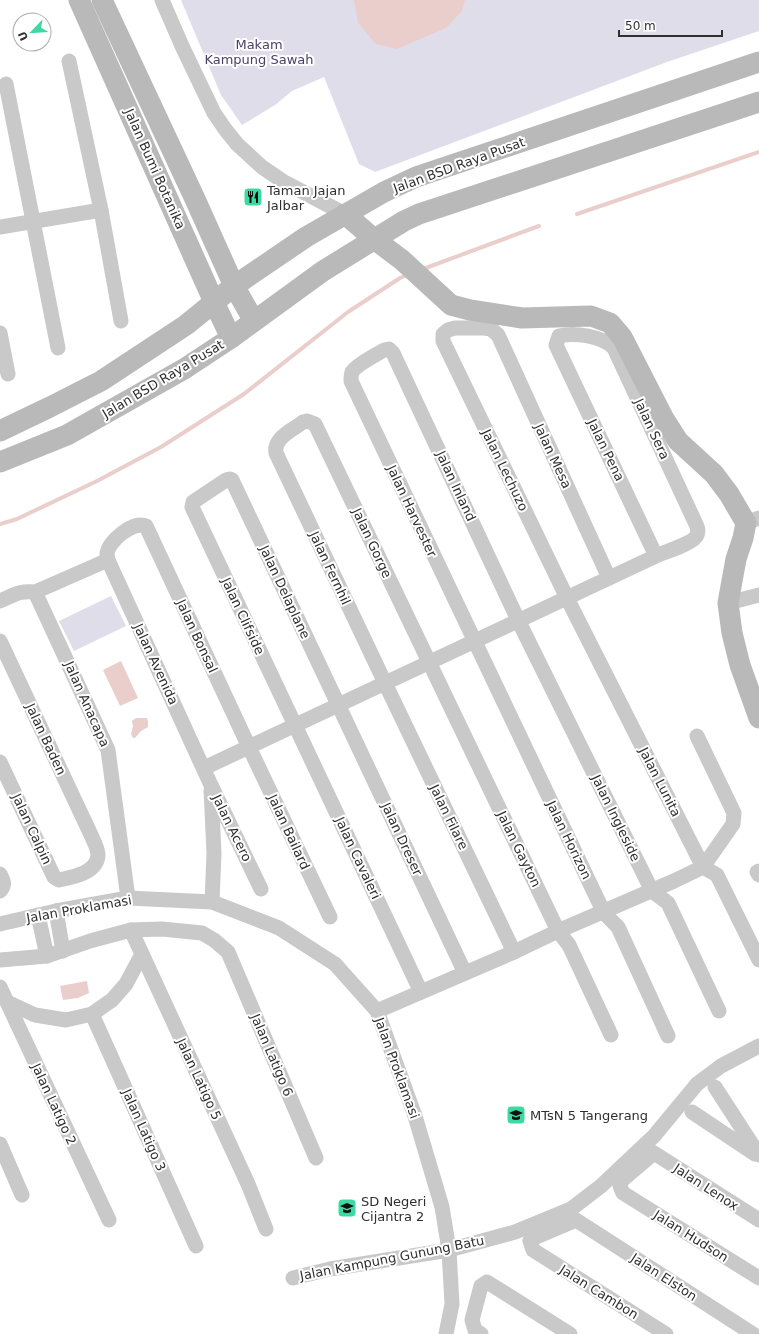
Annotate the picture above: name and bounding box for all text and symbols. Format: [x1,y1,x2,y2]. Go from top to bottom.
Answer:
north arrow [12,12,52,52]
scale bar [619,12,722,38]
text: 50 m [625,19,656,33]
text: U [16,29,31,43]
park label: Makam Kampung Sawah [204,37,314,67]
street label: Jalan Bumi Botanika [121,105,188,232]
street label: Jalan BSD Raya Pusat [390,134,527,196]
place label: Taman Jajan Jalbar [266,183,345,213]
restaurant icon: Taman Jajan Jalbar [242,186,264,208]
street label: Jalan BSD Raya Pusat [99,337,226,422]
street label: Jalan Sera [631,395,673,462]
street label: Jalan Pena [584,416,628,484]
street label: Jalan Mesa [531,420,575,491]
street label: Jalan Lechuzo [478,426,531,513]
street label: Jalan Inland [433,448,479,524]
street label: Jalan Harvester [384,462,440,560]
street label: Jalan Gorge [349,505,395,580]
street label: Jalan Fernhil [306,528,354,607]
street label: Jalan Delaplane [256,542,313,641]
street label: Jalan Clifside [218,574,267,657]
street label: Jalan Bonsal [173,596,221,675]
street label: Jalan Avenida [130,620,181,707]
street label: Jalan Anacapa [61,658,113,749]
street label: Jalan Baden [22,700,69,777]
street label: Jalan Lunita [636,744,684,819]
street label: Jalan Ingleside [588,771,643,864]
street label: Jalan Filare [426,781,471,852]
street label: Jalan Calpin [9,790,55,867]
street label: Jalan Acero [209,791,255,864]
street label: Jalan Bailard [265,791,313,872]
street label: Jalan Horizon [543,797,594,882]
street label: Jalan Dreser [378,799,426,879]
street label: Jalan Gayton [494,808,544,889]
street label: Jalan Cavaleri [332,814,384,902]
street label: Jalan Proklamasi [24,892,133,926]
street label: Jalan Latigo 6 [247,1011,296,1099]
street label: Jalan Proklamasi [371,1014,422,1121]
street label: Jalan Latigo 5 [173,1035,224,1122]
street label: Jalan Latigo 2 [28,1060,79,1147]
street label: Jalan Latigo 3 [119,1086,169,1173]
school or university icon: MTsN 5 Tangerang [505,1104,527,1126]
place label: MTsN 5 Tangerang [530,1108,648,1123]
street label: Jalan Lenox [670,1160,741,1214]
place label: SD Negeri Cijantra 2 [361,1194,426,1224]
school or university icon: SD Negeri Cijantra 2 [336,1197,358,1219]
street label: Jalan Hudson [650,1207,731,1265]
street label: Jalan Kampung Gunung Batu [298,1233,485,1283]
street label: Jalan Elston [627,1250,700,1304]
street label: Jalan Cambon [556,1261,641,1322]

